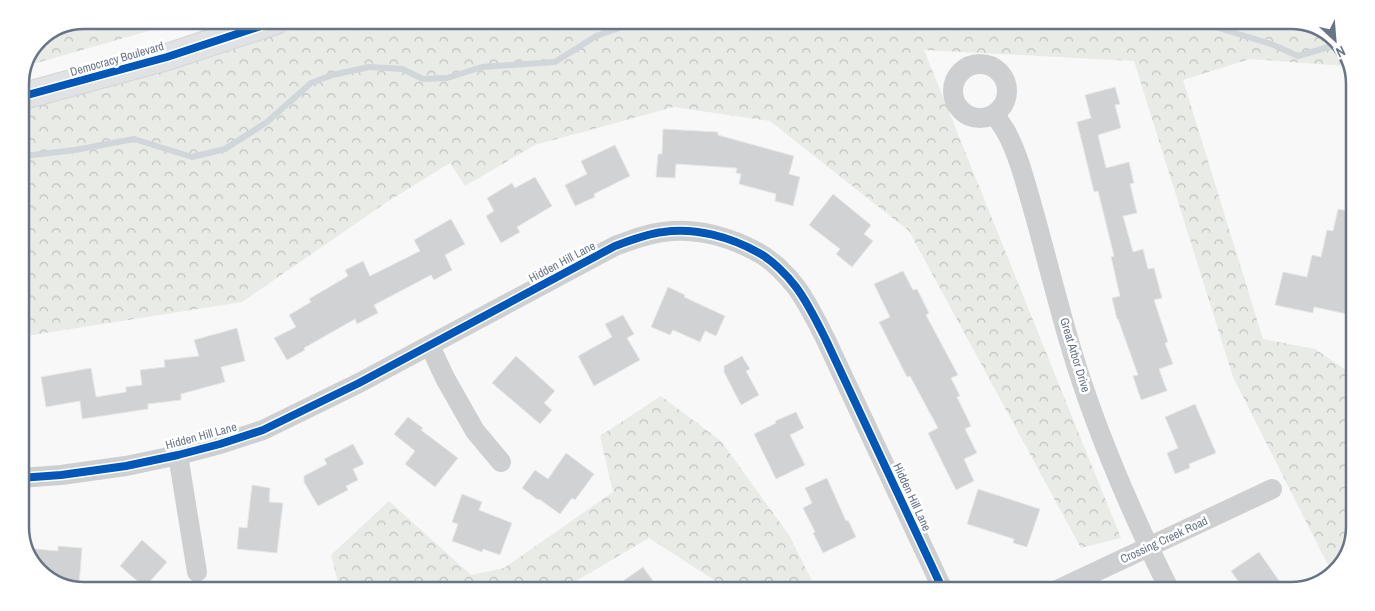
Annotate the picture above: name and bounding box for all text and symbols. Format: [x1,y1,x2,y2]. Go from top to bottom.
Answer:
north arrow [1310,15,1360,65]
street label: Democracy Boulevard [68,38,166,80]
text: N [1333,42,1348,62]
street label: Hidden Hill Lane [526,238,598,286]
street label: Great Arbor Drive [1056,316,1094,394]
street label: Hidden Hill Lane [164,419,238,453]
street label: Hidden Hill Lane [889,460,935,534]
street label: Crossing Creek Road [1118,513,1210,567]

